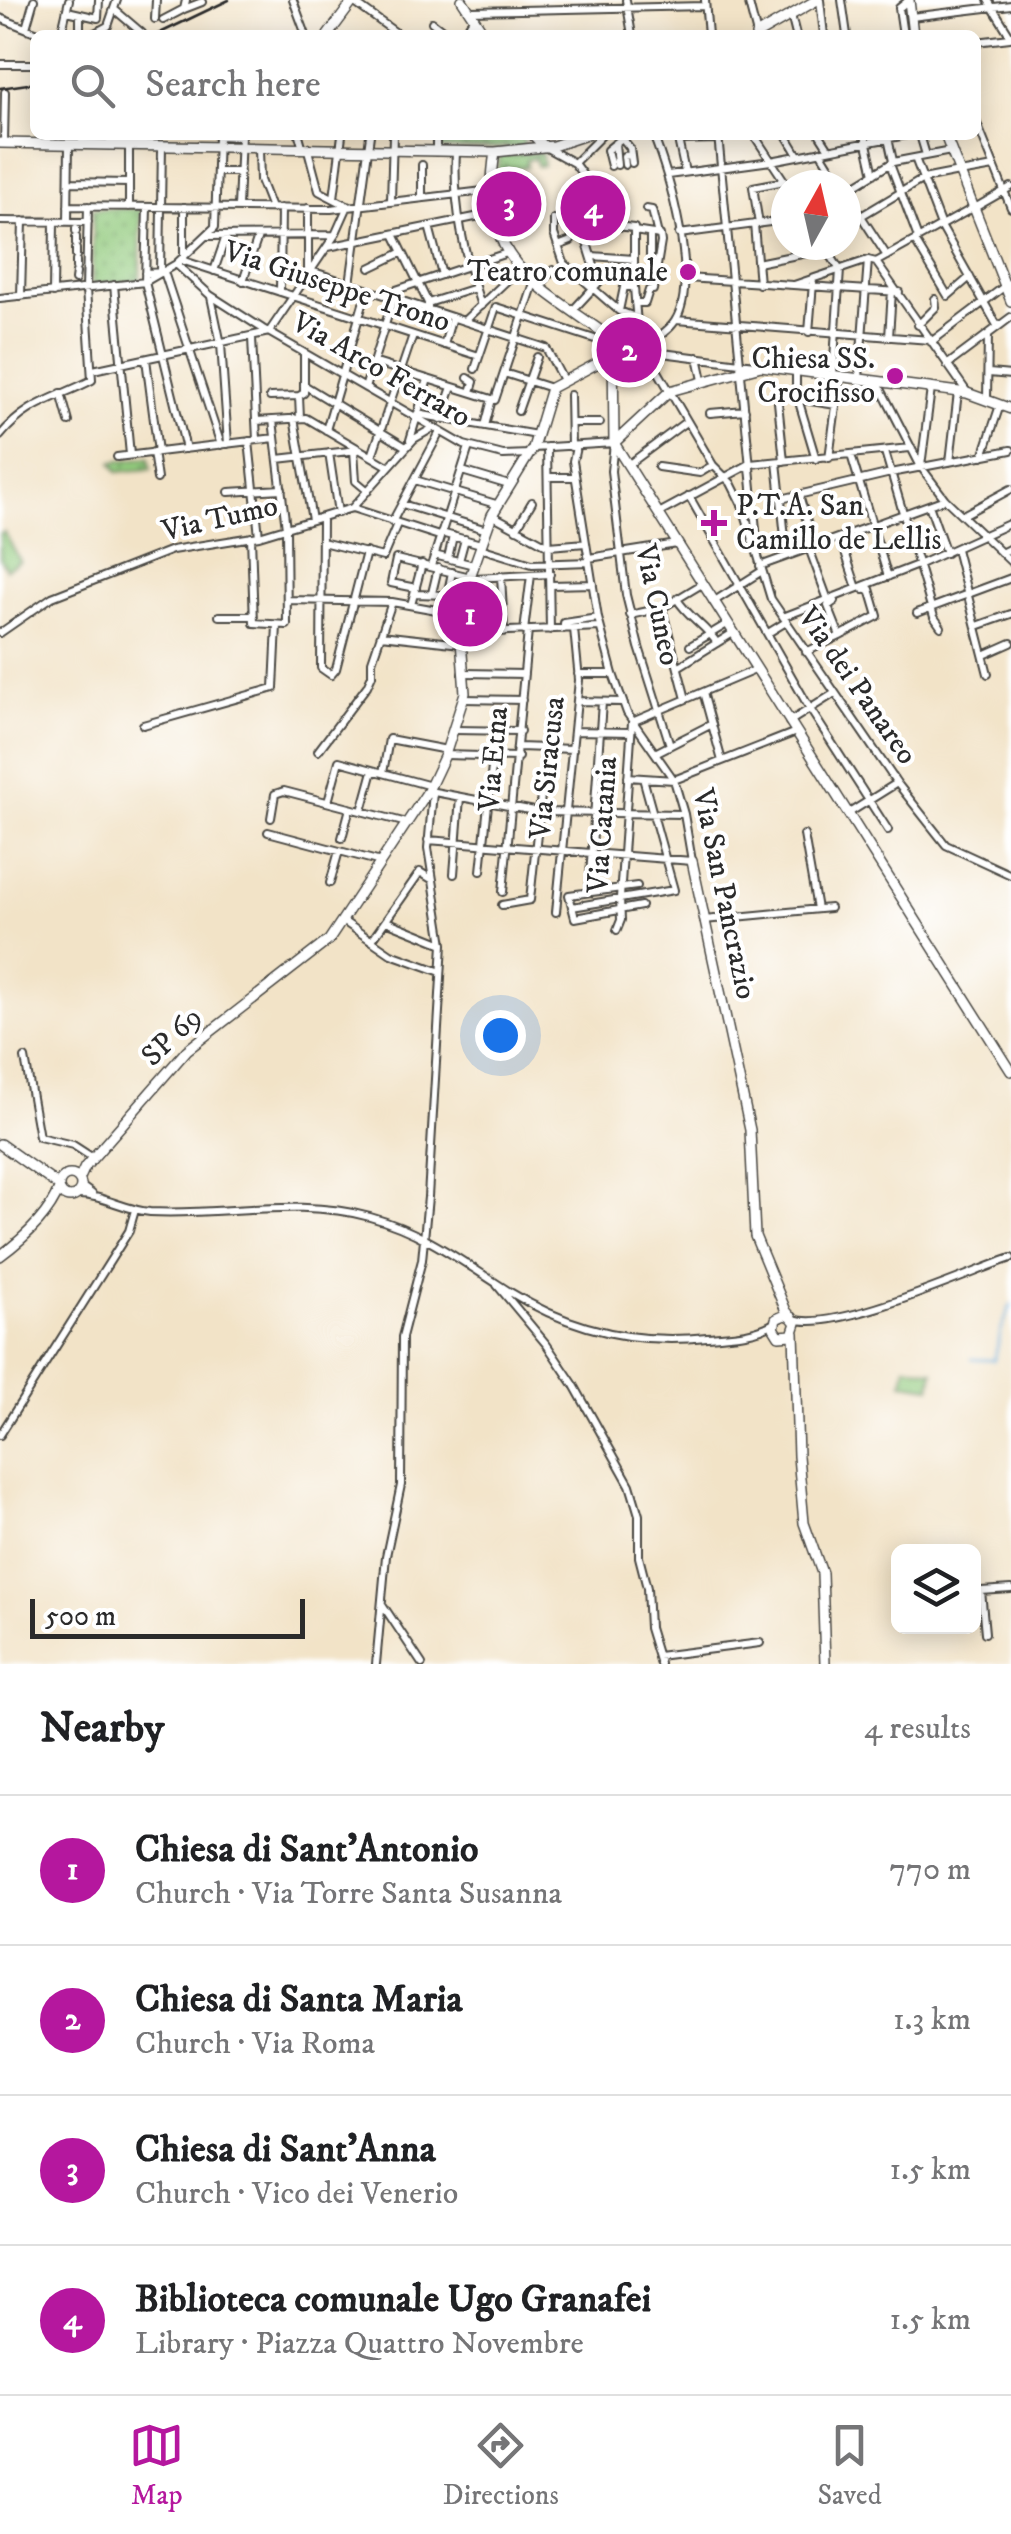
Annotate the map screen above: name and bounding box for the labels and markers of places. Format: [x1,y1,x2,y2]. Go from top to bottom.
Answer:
pin: 3 [476,166,542,242]
pin: 4 [560,170,626,246]
place label: Teatro comunale [467,254,668,291]
marker: Teatro comunale [677,261,699,283]
pin: 2 [596,312,662,388]
place label: Chiesa SS. Crocifisso [751,341,875,412]
marker: Chiesa SS. Crocifisso [884,365,906,387]
place label: P.T.A. San Camillo de Lellis [736,488,942,559]
marker: P.T.A. San Camillo de Lellis [701,510,727,536]
pin: 1 [438,576,502,652]

